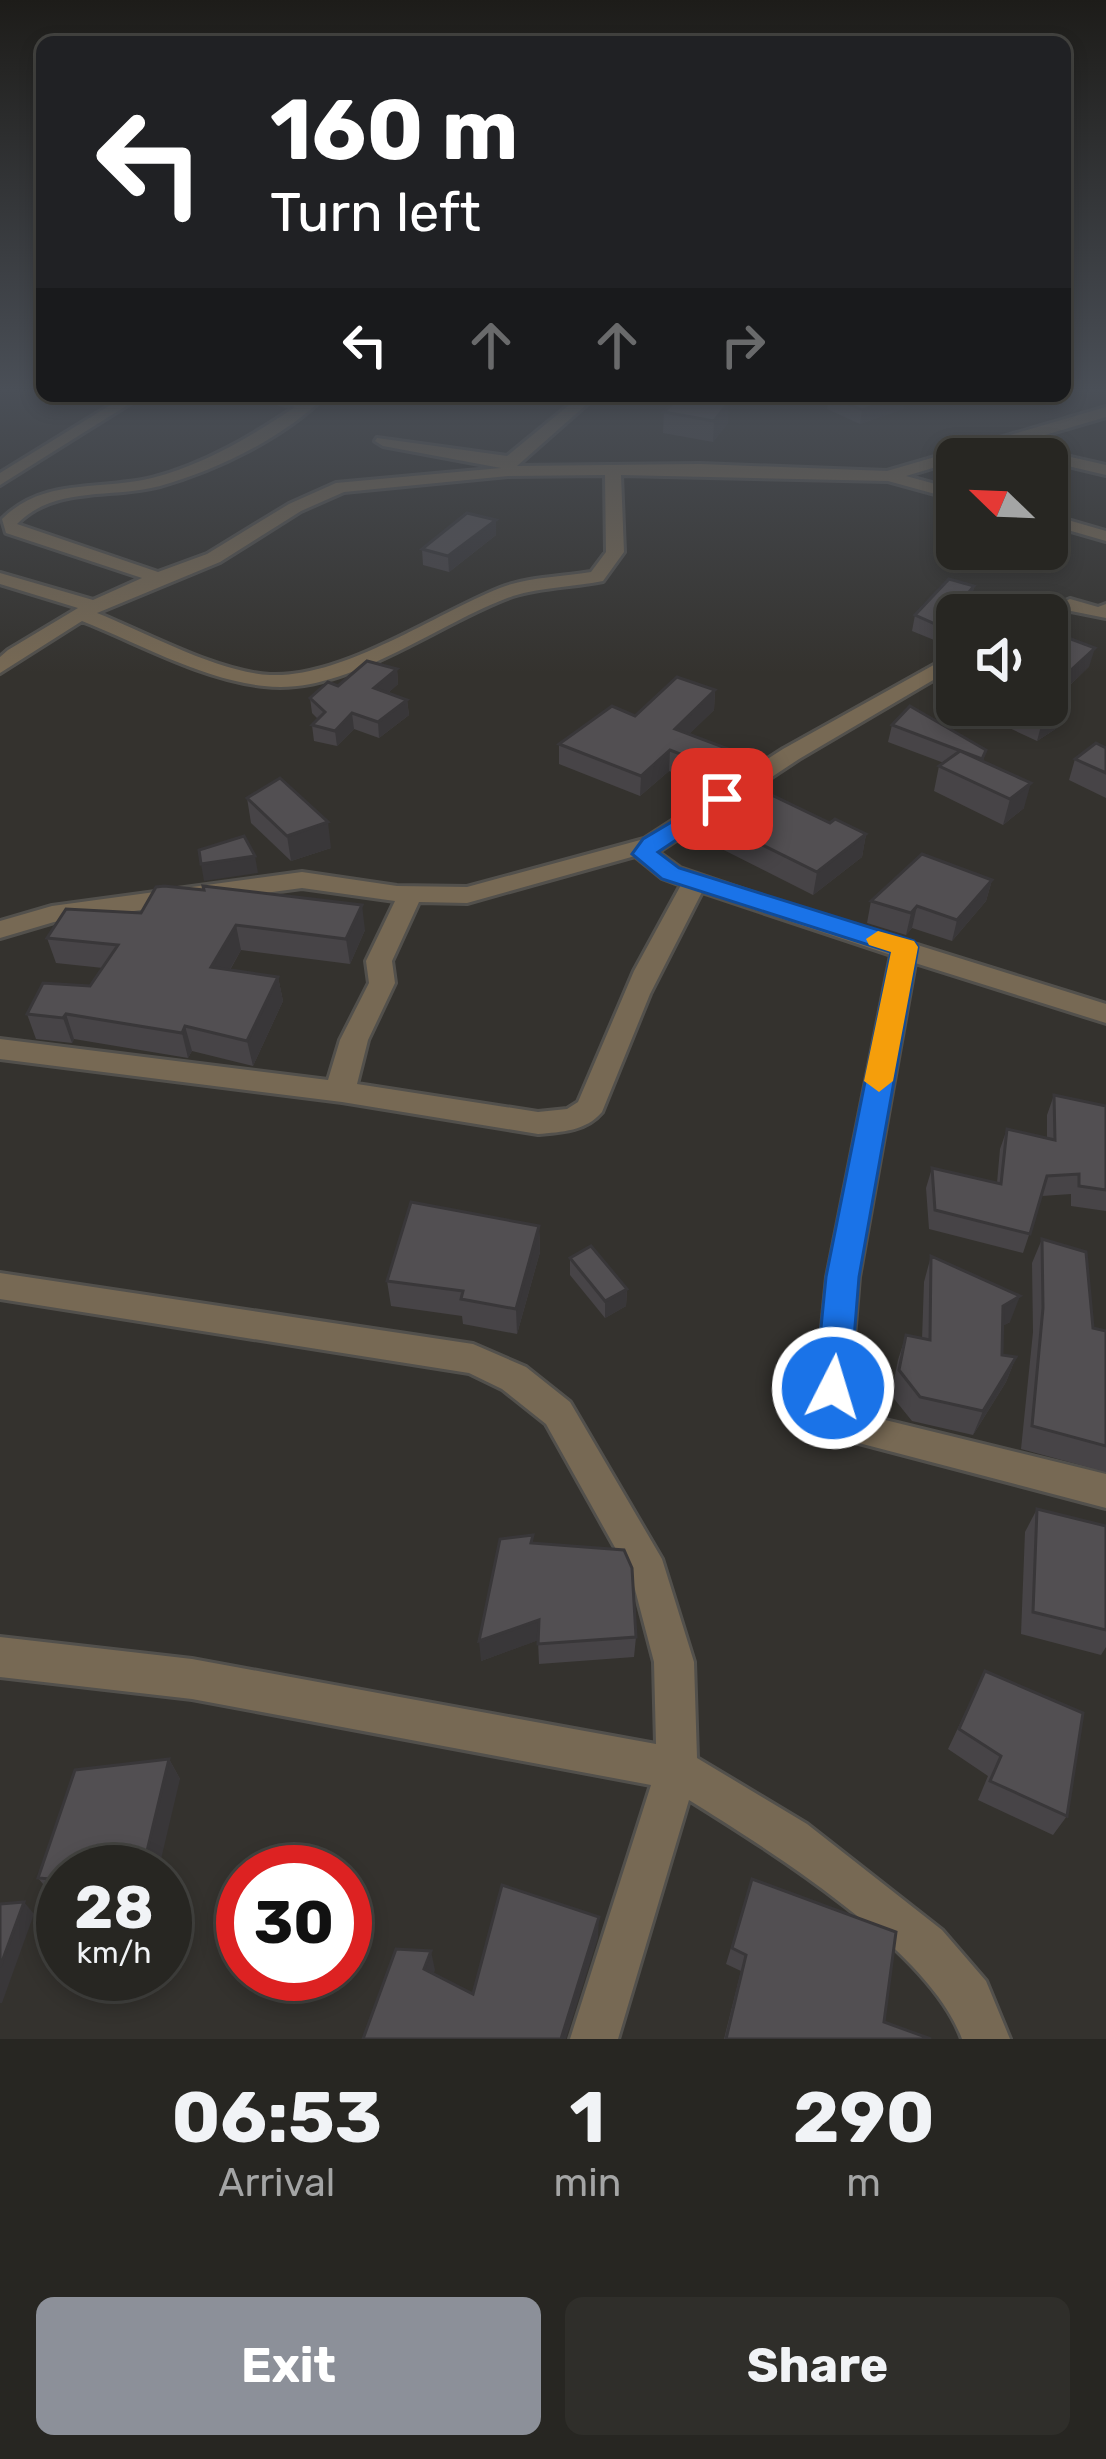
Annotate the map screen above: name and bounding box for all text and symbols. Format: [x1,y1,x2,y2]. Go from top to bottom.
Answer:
text: 160 m [270,80,518,180]
icon: left [72,84,228,240]
text: Turn left [270,181,481,245]
icon: left [332,312,398,378]
icon: ahead [458,312,524,378]
icon: ahead [584,312,650,378]
icon: right [710,312,776,378]
north arrow [936,438,1068,570]
map controls [936,438,1068,726]
button: sound [936,594,1068,726]
pin [671,748,773,850]
icon: arrive [689,766,755,832]
position arrow [770,1325,896,1451]
speed limit sign: 30 [216,1845,372,2001]
text: 28 [74,1872,154,1943]
text: km/h [77,1935,151,1971]
text: 06:53 [171,2075,382,2160]
text: 1 [570,2075,605,2160]
text: 290 [793,2075,935,2160]
text: Arrival [218,2160,335,2206]
text: min [554,2160,621,2206]
text: m [846,2160,881,2206]
button: Exit [36,2297,541,2435]
button: Share [565,2297,1070,2435]

